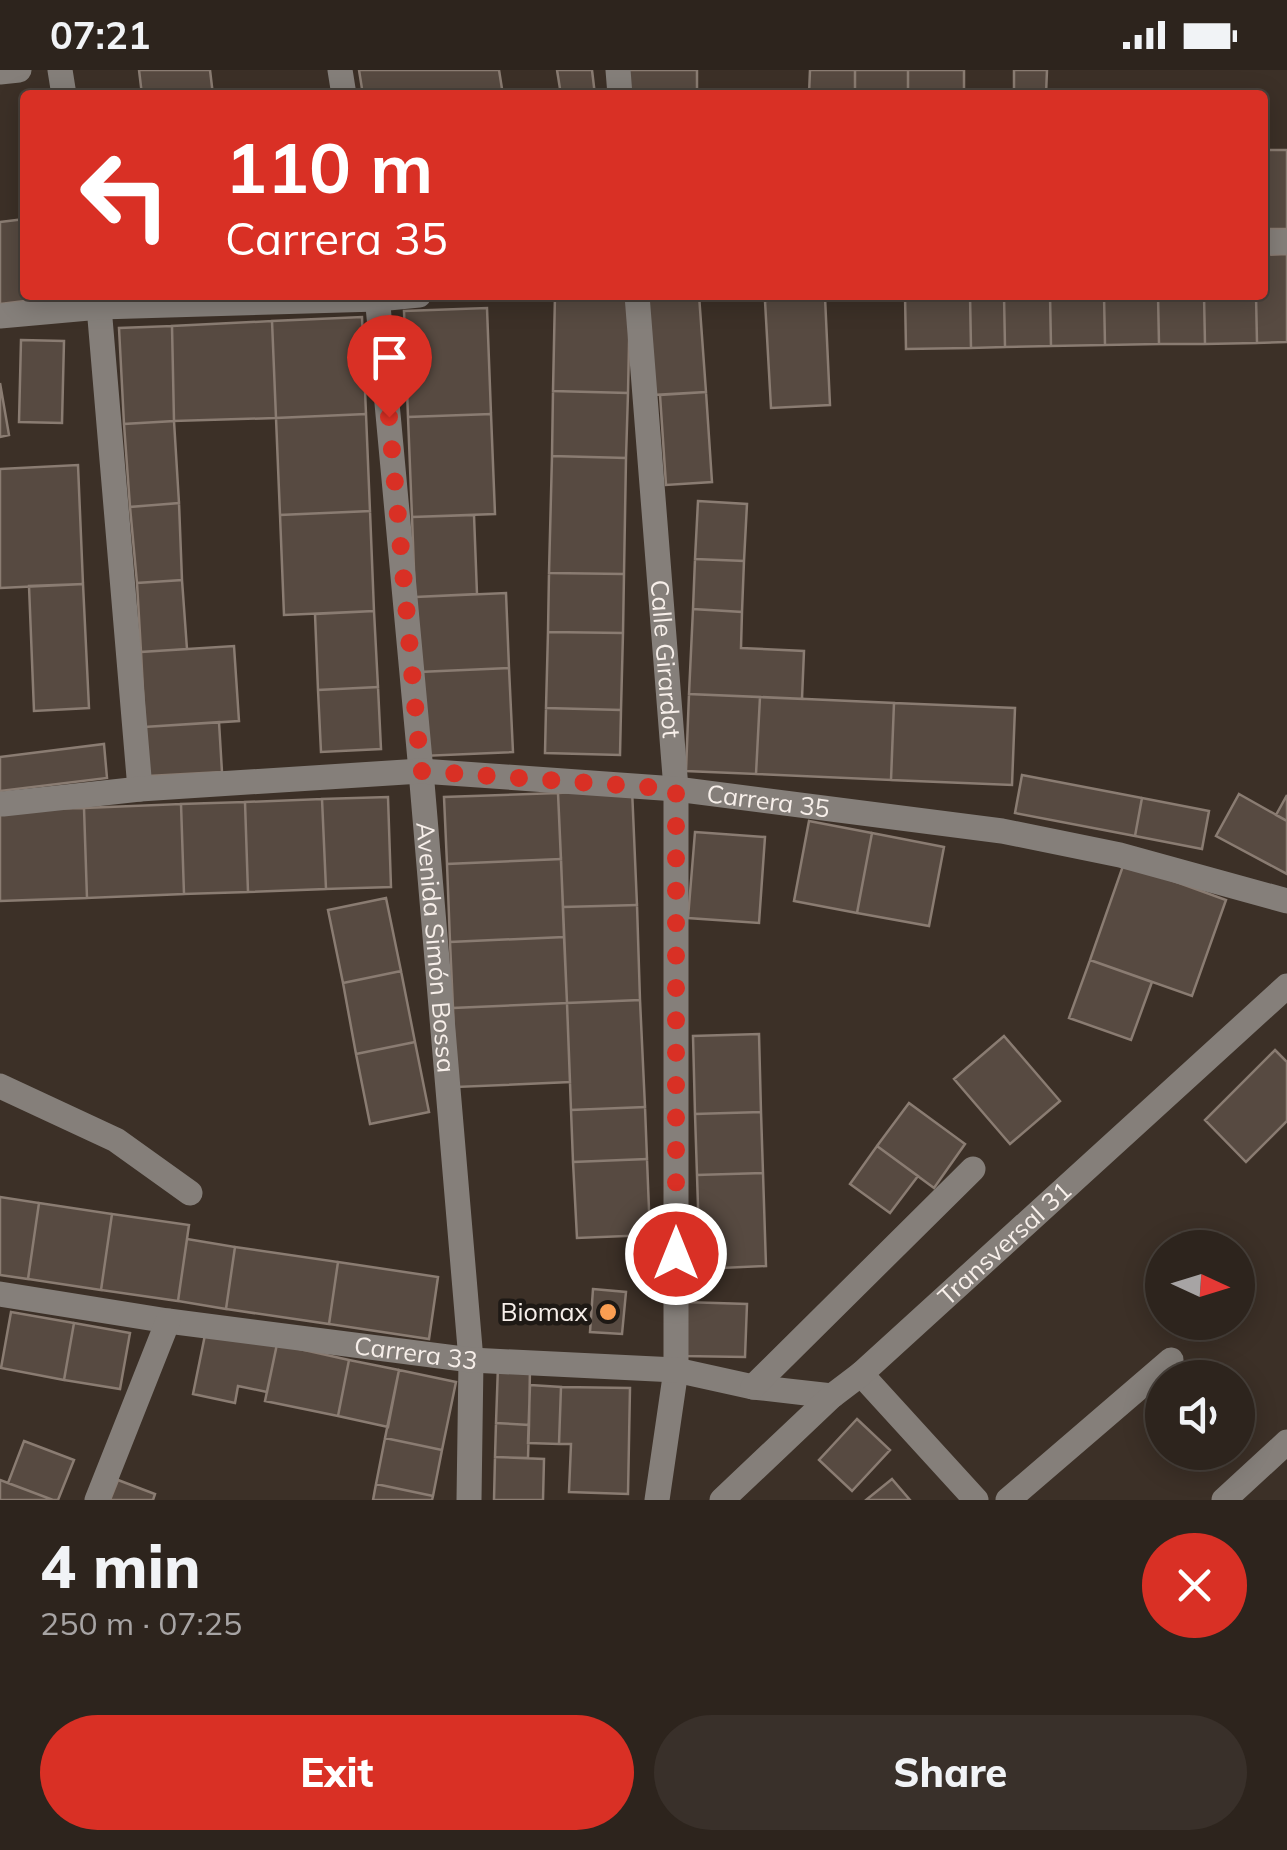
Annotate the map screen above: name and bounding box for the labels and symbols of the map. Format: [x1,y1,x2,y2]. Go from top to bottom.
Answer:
pin [347,315,432,418]
street label: Calle Girardot [645,578,688,739]
street label: Carrera 35 [705,777,832,824]
street label: Avenida Simón Bossa [410,821,463,1074]
street label: Transversal 31 [931,1174,1077,1311]
position arrow [624,1202,728,1306]
north arrow [1145,1230,1255,1340]
place label: Biomax [500,1296,589,1327]
marker: Biomax [597,1301,619,1323]
street label: Carrera 33 [352,1329,479,1376]

